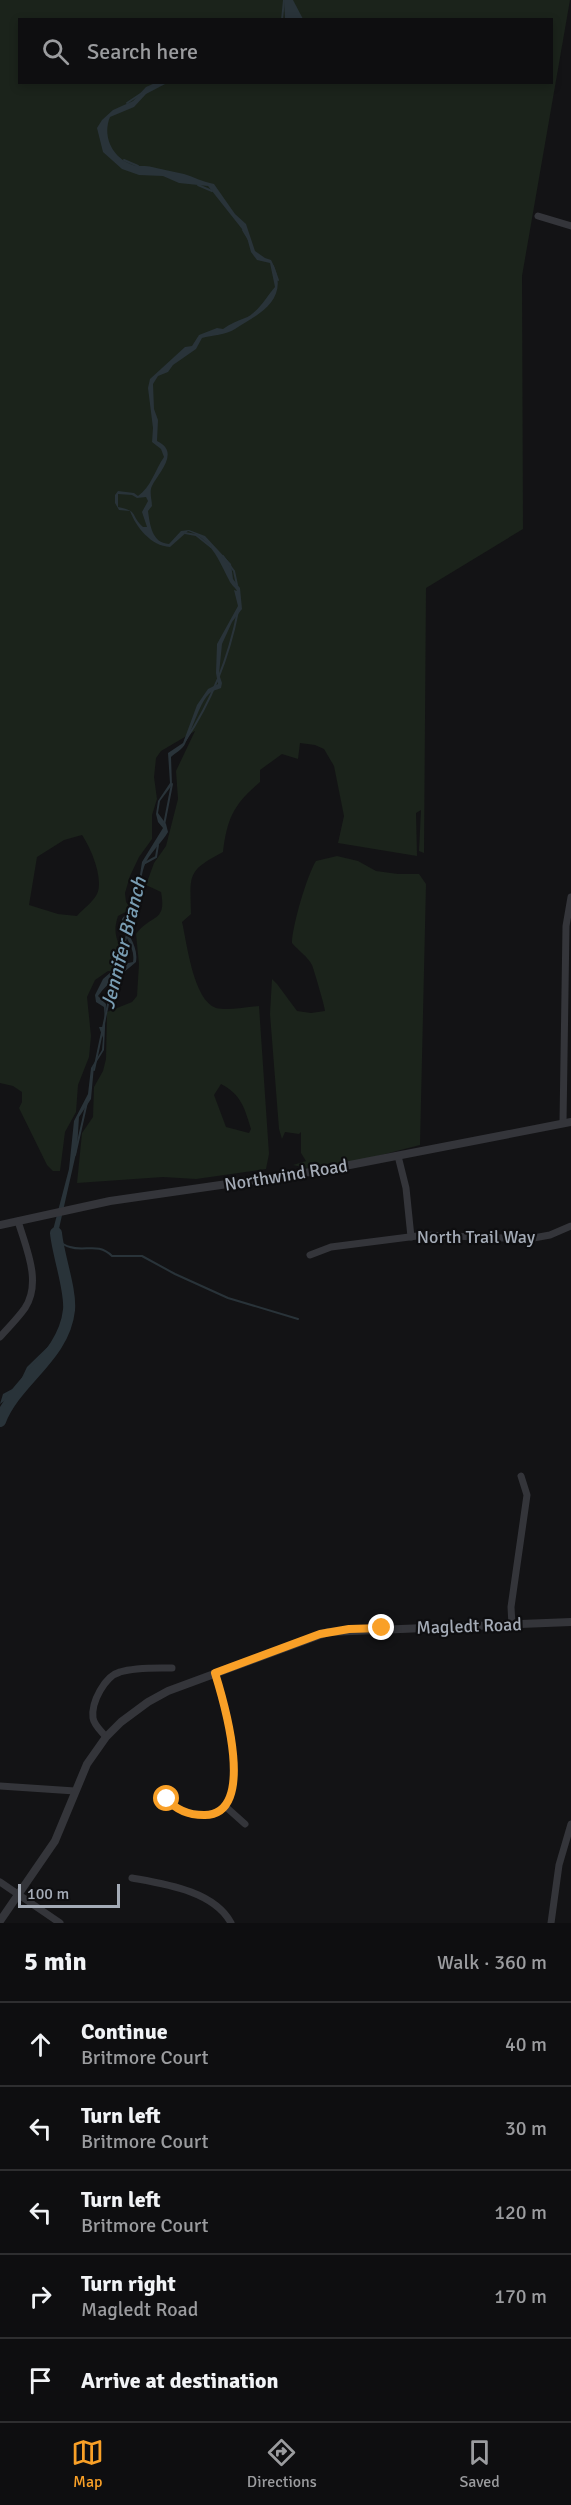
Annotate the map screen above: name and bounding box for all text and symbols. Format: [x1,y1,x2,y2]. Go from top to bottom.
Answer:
search box [18,18,553,84]
icon: search [39,35,72,68]
text: Search here [87,38,198,65]
water label: Jennifer Branch [95,874,152,1012]
street label: Northwind Road [223,1154,349,1196]
street label: North Trail Way [417,1226,536,1248]
street label: Magledt Road [416,1613,522,1639]
route end [368,1614,394,1640]
route start [153,1785,179,1811]
scale bar [18,1881,120,1908]
text: 100 m [27,1884,69,1904]
text: 5 min [24,1946,87,1978]
text: Walk · 360 m [437,1950,547,1975]
text: Continue [81,2018,168,2045]
icon: ahead [24,2028,57,2061]
text: 40 m [505,2032,547,2057]
text: Britmore Court [81,2045,209,2070]
text: Turn left [81,2102,161,2129]
icon: left [24,2112,57,2145]
text: 30 m [505,2116,547,2141]
text: Britmore Court [81,2129,209,2154]
text: Turn left [81,2186,161,2213]
icon: left [24,2196,57,2229]
text: 120 m [494,2200,547,2225]
text: Britmore Court [81,2213,209,2238]
text: Turn right [81,2270,176,2297]
icon: right [24,2280,57,2313]
text: 170 m [494,2284,547,2309]
text: Magledt Road [81,2297,198,2322]
icon: arrive [24,2364,57,2397]
text: Arrive at destination [81,2367,278,2394]
tab: Map [71,2436,104,2492]
tab: Directions [247,2436,317,2492]
tab: Saved [459,2436,500,2492]

